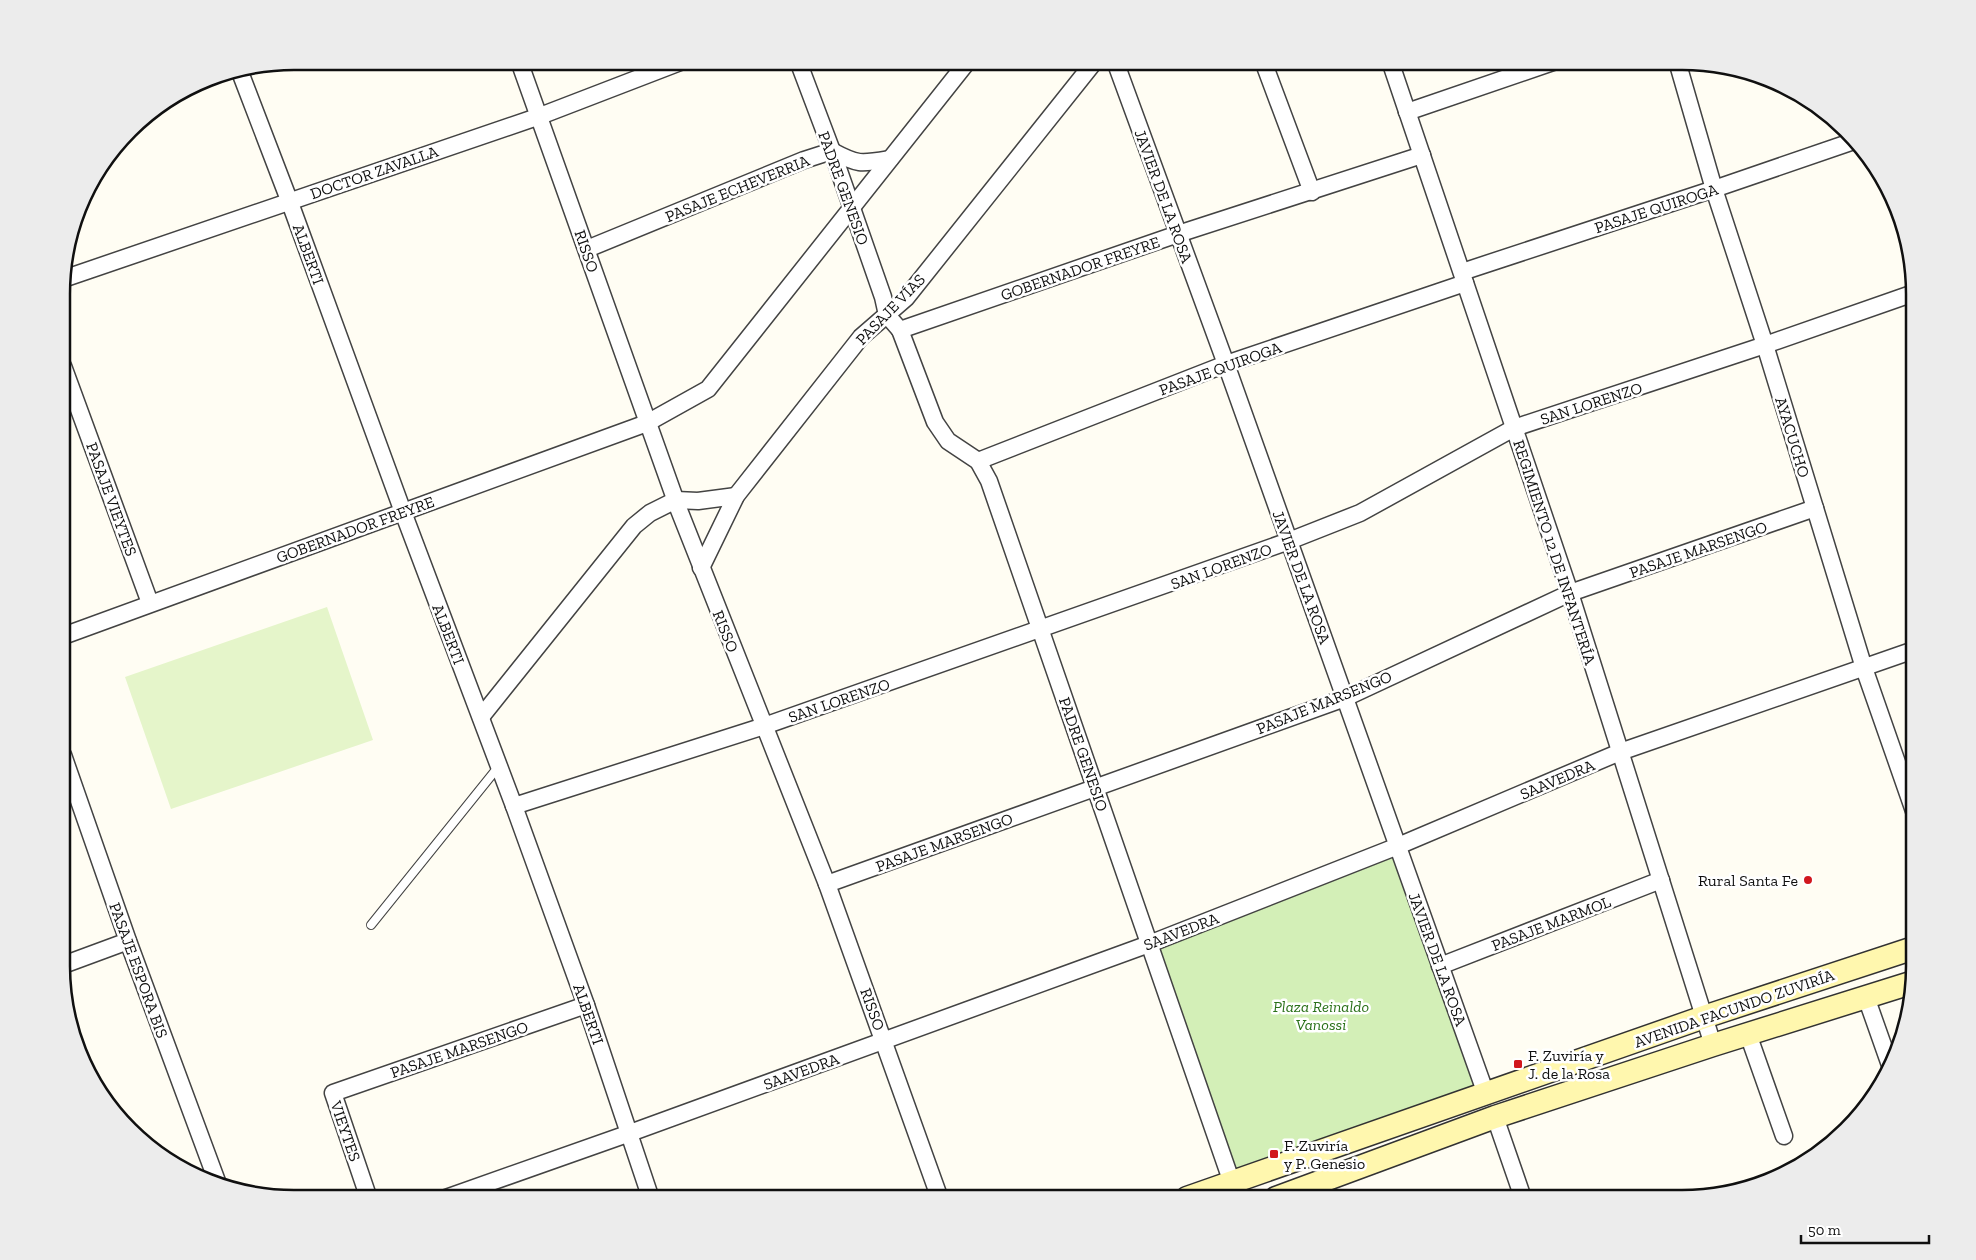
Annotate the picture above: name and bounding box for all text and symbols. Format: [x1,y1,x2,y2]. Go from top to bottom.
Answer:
street label: JAVIER DE LA ROSA [1131,127,1197,266]
street label: PADRE GENESIO [814,129,873,248]
street label: DOCTOR ZAVALLA [308,141,441,203]
street label: PASAJE ECHEVERRIA [662,151,813,226]
street label: PASAJE QUIROGA [1592,179,1721,237]
street label: ALBERTI [289,221,328,287]
street label: RISSO [570,227,603,275]
street label: GOBERNADOR FREYRE [998,232,1162,305]
street label: PASAJE VÍAS [852,270,929,349]
street label: PASAJE QUIROGA [1156,337,1284,399]
street label: SAN LORENZO [1538,378,1645,429]
street label: AYACUCHO [1771,395,1814,480]
street label: REGIMIENTO 12 DE INFANTERÍA [1509,437,1600,668]
street label: PASAJE VIEYTES [82,440,141,559]
street label: GOBERNADOR FREYRE [274,492,437,567]
street label: JAVIER DE LA ROSA [1269,508,1335,647]
street label: PASAJE MARSENGO [1627,517,1770,582]
street label: SAN LORENZO [1168,539,1275,594]
street label: ALBERTI [428,601,469,667]
street label: RISSO [709,607,743,655]
street label: PASAJE MARSENGO [1254,667,1395,738]
street label: SAN LORENZO [786,674,893,727]
street label: PADRE GENESIO [1055,695,1112,814]
street label: SAAVEDRA [1517,755,1598,804]
street label: PASAJE MARSENGO [873,809,1016,876]
place label: Rural Santa Fe [1698,871,1798,890]
marker: Rural Santa Fe [1802,874,1814,886]
street label: JAVIER DE LA ROSA [1405,890,1471,1029]
street label: PASAJE MARMOL [1489,892,1614,955]
street label: PASAJE ESPORA BIS [105,900,172,1041]
street label: SAAVEDRA [1141,908,1222,954]
street label: AVENIDA FACUNDO ZUVIRÍA [1632,965,1837,1052]
street label: ALBERTI [569,981,608,1047]
street label: RISSO [856,985,889,1033]
park label: Plaza Reinaldo Vanossi [1273,997,1369,1034]
street label: PASAJE MARSENGO [388,1017,531,1082]
place label: F. Zuviría y J. de la Rosa [1528,1046,1610,1083]
street label: SAAVEDRA [761,1049,842,1094]
marker: F. Zuviría y J. de la Rosa [1512,1058,1524,1070]
street label: VIEYTES [326,1098,365,1164]
place label: F. Zuviría y P. Genesio [1284,1136,1365,1173]
marker: F. Zuviría y P. Genesio [1268,1148,1280,1160]
scale bar [1801,1212,1928,1244]
text: 50 m [1808,1221,1841,1239]

